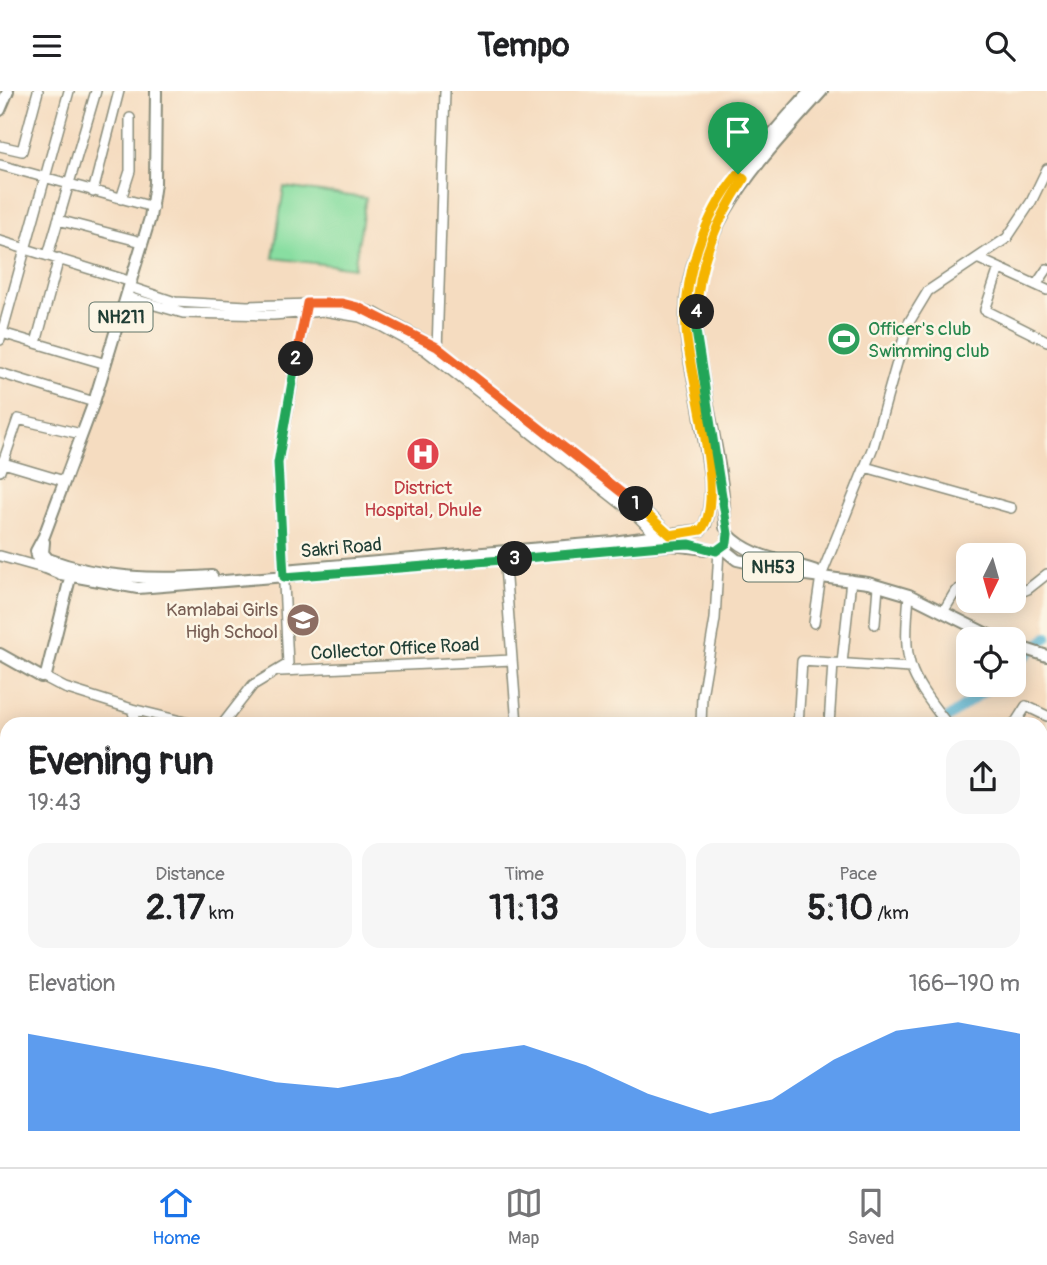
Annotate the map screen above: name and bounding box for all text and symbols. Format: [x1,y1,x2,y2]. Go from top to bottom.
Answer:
text: Tempo [477,26,570,66]
icon: menu [28,27,66,65]
icon: search [981,27,1019,65]
pin [708,102,768,174]
icon: arrive [719,113,757,151]
pin: 4 [680,295,714,329]
text: 4 [691,299,702,323]
road number: NH211 [90,302,152,331]
place label: Officer's club Swimming club [868,317,989,363]
sports icon: Officer's club Swimming club [825,320,863,358]
pin: 2 [278,341,314,377]
text: 2 [290,346,301,370]
hospital icon: District Hospital, Dhule [404,435,442,473]
place label: District Hospital, Dhule [364,476,482,522]
pin: 1 [618,487,654,521]
text: 1 [632,491,639,515]
street label: Sakri Road [299,532,383,564]
pin: 3 [498,541,532,577]
north arrow [956,543,1026,613]
map controls [956,543,1026,697]
text: 3 [509,546,520,570]
road number: NH53 [743,553,803,581]
place label: Kamlabai Girls High School [166,598,279,644]
school or university icon: Kamlabai Girls High School [284,601,322,639]
button: locate [956,627,1026,697]
street label: Collector Office Road [310,633,480,665]
text: Evening run [28,738,214,786]
button: share [946,740,1020,814]
text: 19:43 [28,788,81,817]
text: Distance [155,862,225,886]
text: Time [504,862,544,886]
text: Pace [839,862,877,886]
text: 2.17 [146,886,205,930]
text: 11:13 [489,886,559,930]
text: 5:10 [807,886,873,930]
text: km [205,901,234,925]
text: /km [873,901,909,925]
text: Elevation [28,969,116,998]
text: 166–190 m [909,969,1020,998]
tab: Home [152,1184,200,1250]
tab: Map [505,1184,543,1250]
tab: Saved [848,1184,895,1250]

